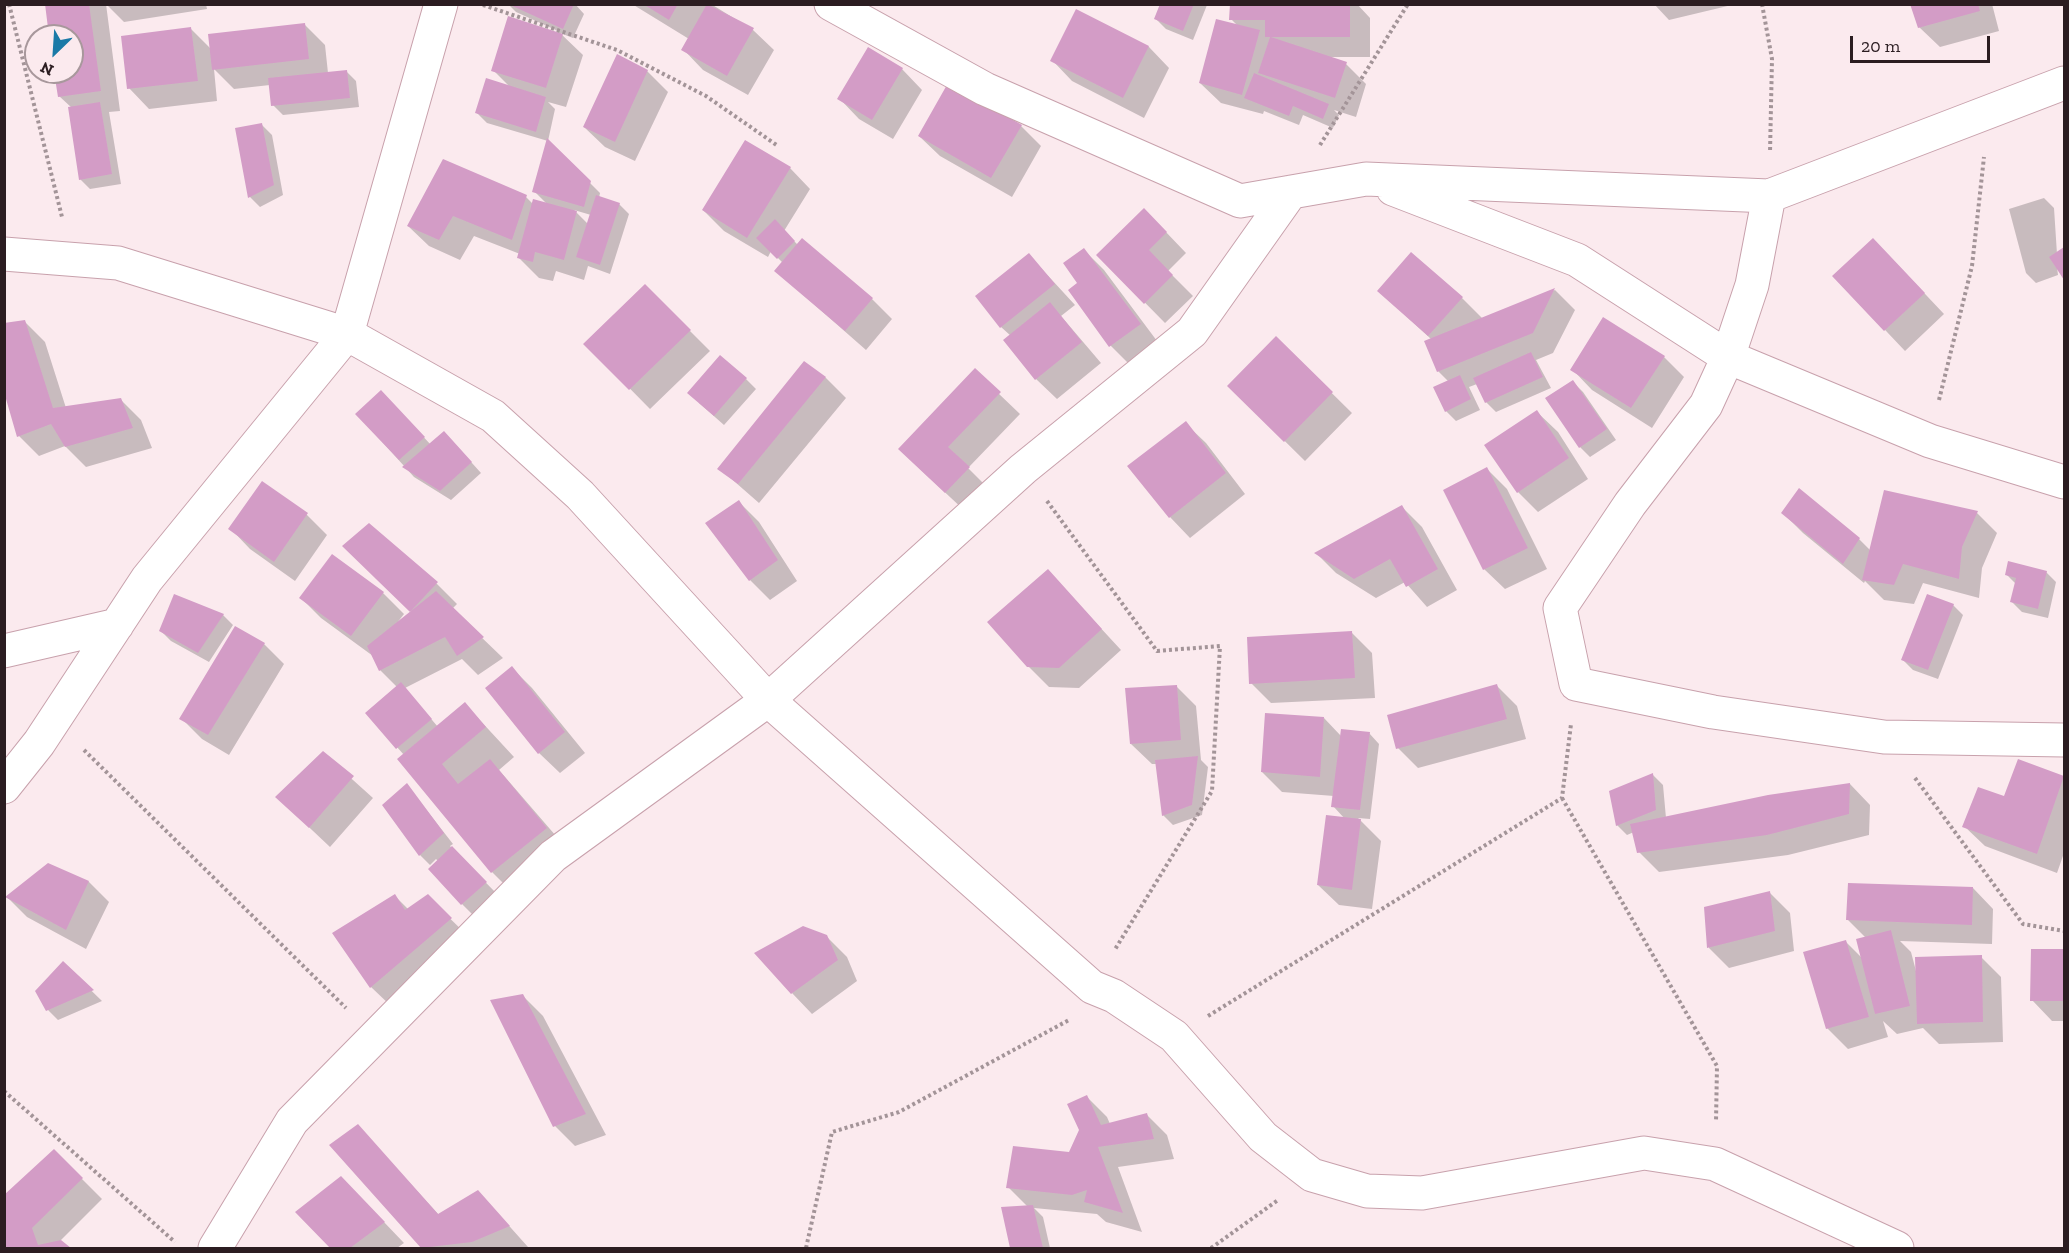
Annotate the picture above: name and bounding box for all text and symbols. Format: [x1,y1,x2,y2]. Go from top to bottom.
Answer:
north arrow [24,24,84,84]
scale bar [1853,24,1992,62]
text: 20 m [1861,35,1900,57]
text: N [38,58,57,80]

